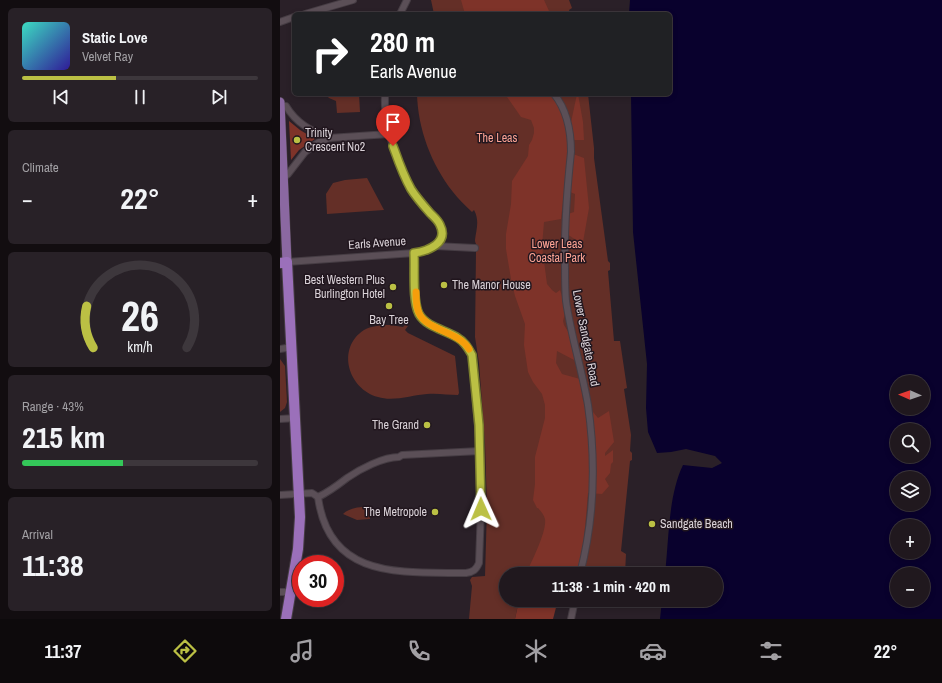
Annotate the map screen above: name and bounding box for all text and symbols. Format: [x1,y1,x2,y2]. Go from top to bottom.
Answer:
text: 280 m [370,23,435,61]
text: Static Love [82,27,148,48]
icon: right [304,28,356,80]
text: Velvet Ray [82,48,133,65]
text: Earls Avenue [370,59,457,84]
icon: previous [50,86,72,108]
icon: pause [129,86,151,108]
icon: next [208,86,230,108]
pin [376,105,410,146]
icon: arrive [382,111,404,133]
place label: Trinity Crescent No2 [305,125,365,155]
park label: The Leas [476,130,518,146]
marker: Trinity Crescent No2 [292,135,302,145]
text: Climate [22,159,59,176]
text: 22° [120,178,160,218]
text: − [22,184,33,214]
text: + [247,184,258,214]
street label: Earls Avenue [348,233,406,253]
park label: Lower Leas Coastal Park [529,236,585,266]
place label: Best Western Plus Burlington Hotel [304,272,385,302]
place label: The Manor House [452,277,531,293]
marker: The Manor House [439,280,449,290]
marker: Best Western Plus Burlington Hotel [388,282,398,292]
text: 26 [121,287,159,343]
street label: Lower Sandgate Road [569,288,603,388]
marker: Bay Tree [384,301,394,311]
place label: Bay Tree [369,312,409,328]
text: km/h [127,336,153,355]
north arrow [890,375,930,415]
map controls [890,375,930,607]
text: Range · 43% [22,398,84,415]
text: 215 km [22,417,105,457]
place label: The Grand [372,417,419,433]
marker: The Grand [422,420,432,430]
button: search [890,423,930,463]
button: layers [890,471,930,511]
position arrow [460,488,502,530]
place label: The Metropole [364,504,427,520]
marker: The Metropole [430,507,440,517]
place label: Sandgate Beach [660,516,733,532]
marker: Sandgate Beach [647,519,657,529]
button: + [890,519,930,559]
text: Arrival [22,526,53,543]
text: 11:38 [22,545,84,585]
speed limit sign: 30 [292,555,344,607]
button: − [890,567,930,607]
text: 11:38 · 1 min · 420 m [552,576,670,597]
icon: directions [171,637,199,665]
icon: music [288,637,316,665]
icon: phone [405,637,433,665]
icon: climate [522,637,550,665]
icon: car [639,637,667,665]
icon: filters [757,637,785,665]
text: 11:37 [45,639,82,664]
text: 22° [874,639,897,664]

